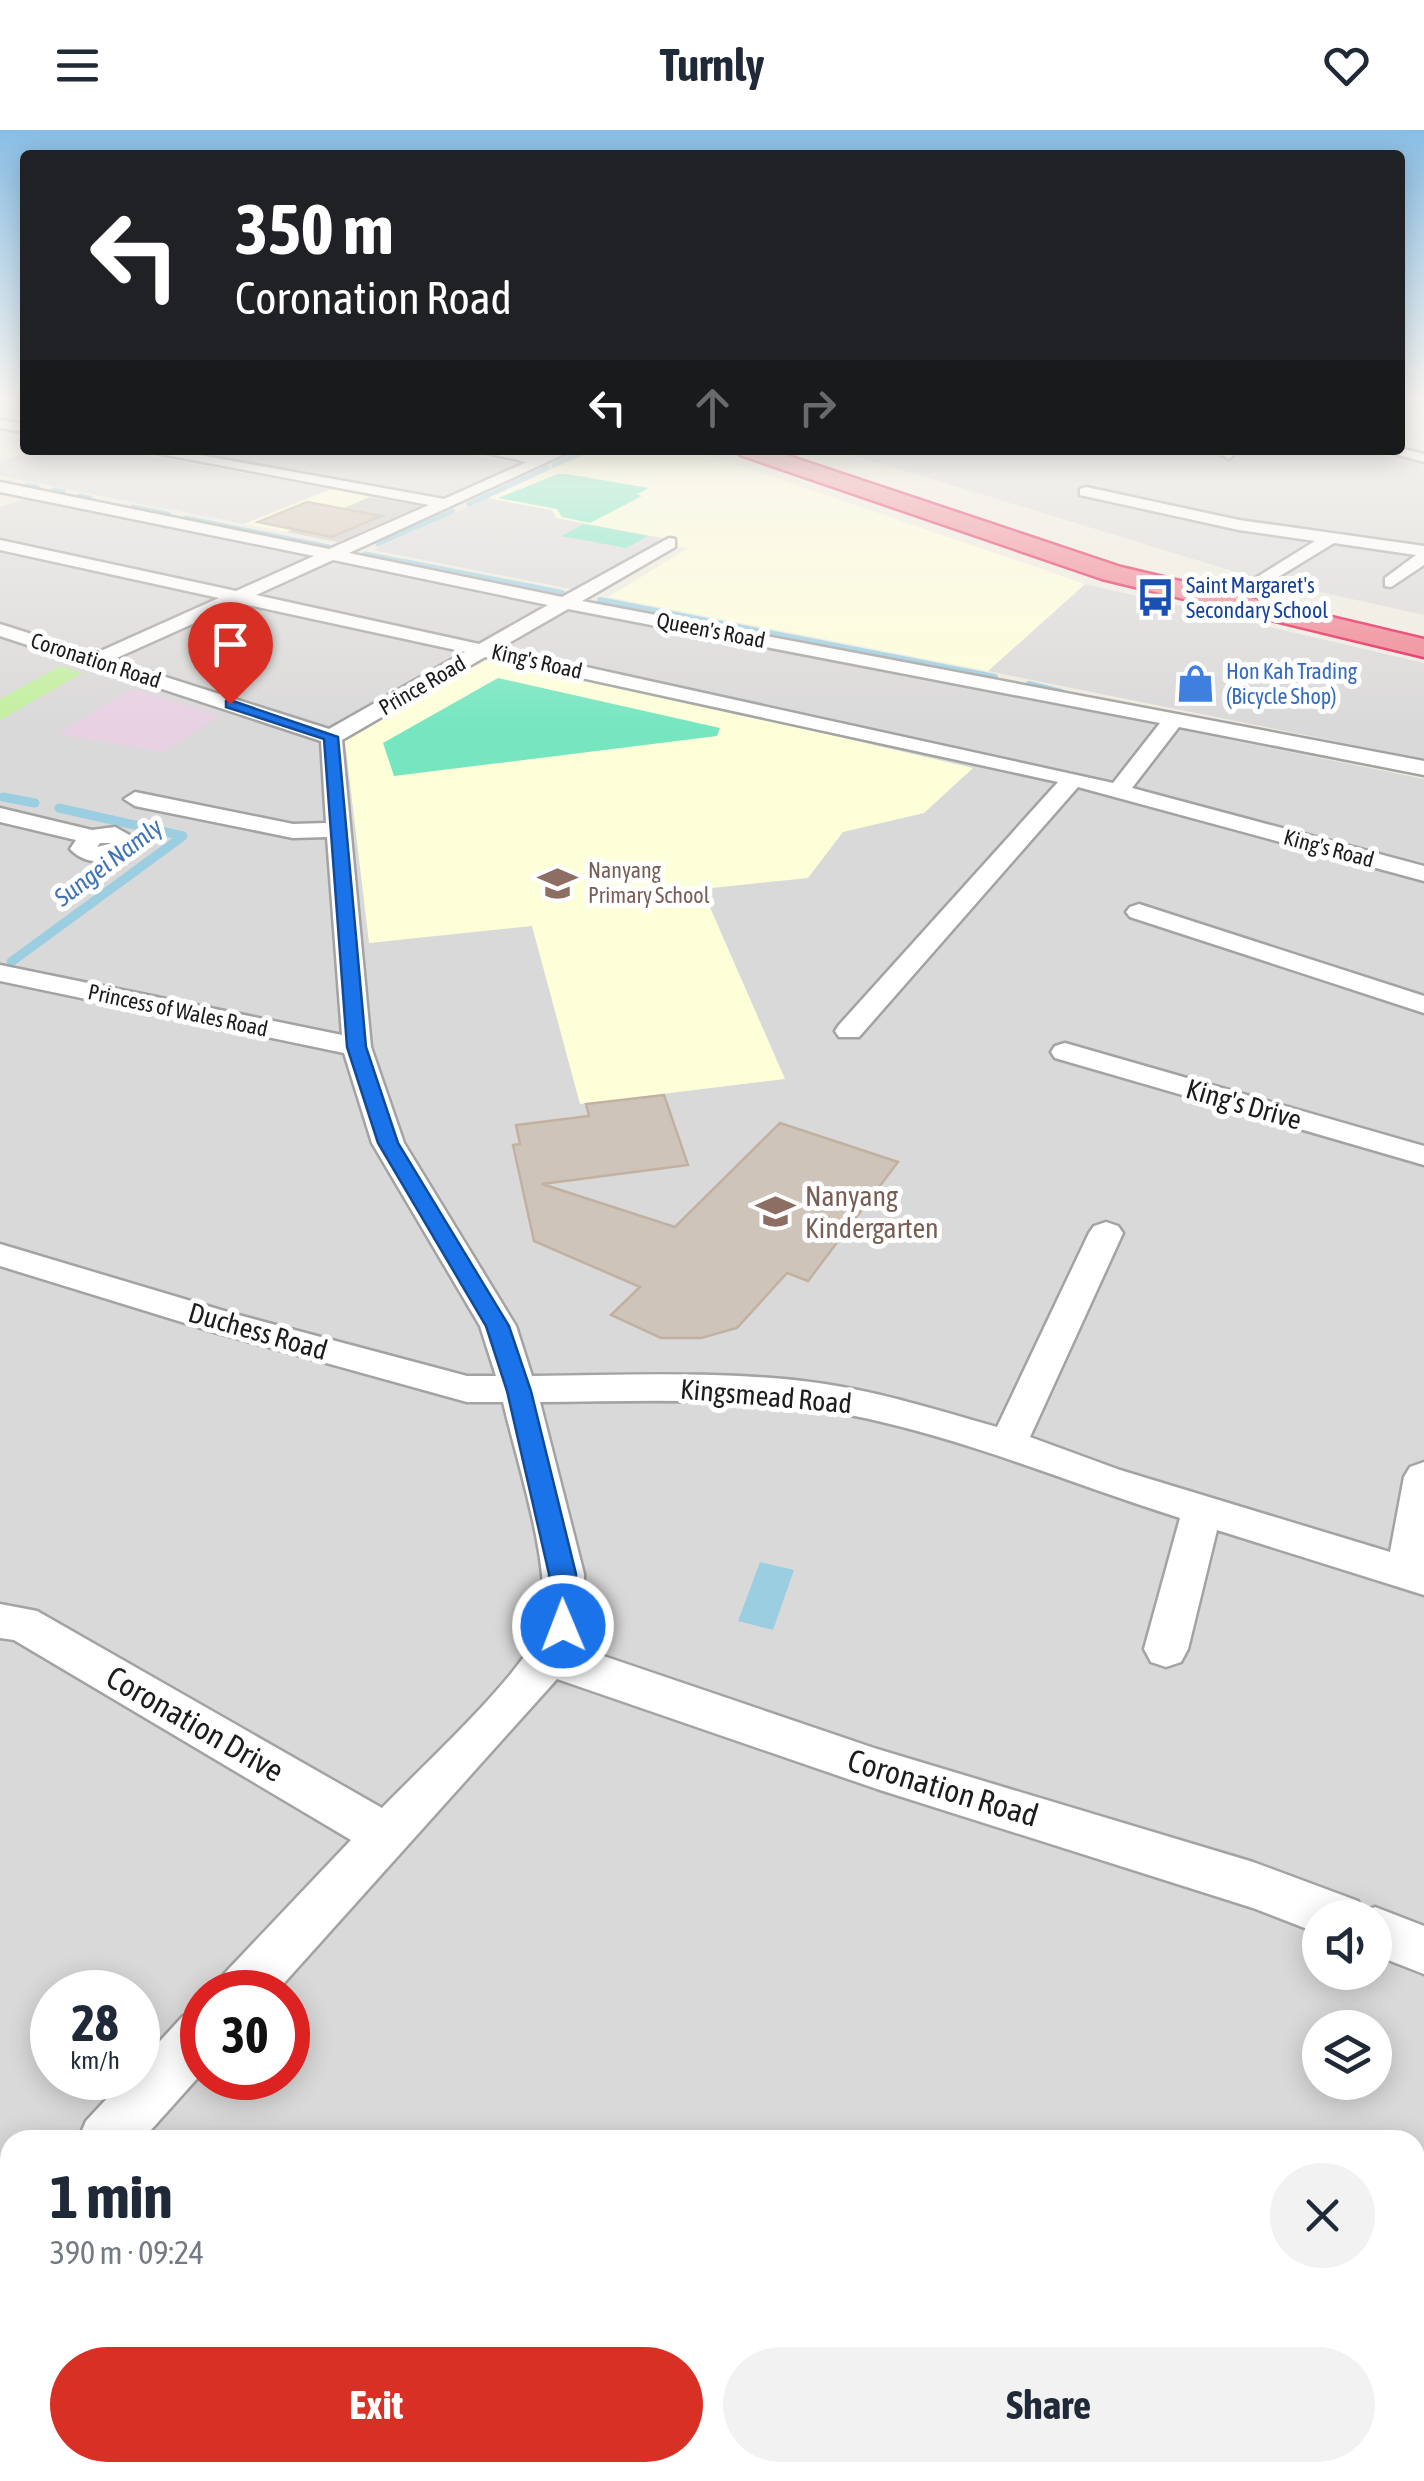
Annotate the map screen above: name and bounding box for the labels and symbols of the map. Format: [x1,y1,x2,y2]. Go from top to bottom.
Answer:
place label: Saint Margaret's Secondary School [1186,572,1328,623]
bus stop icon: Saint Margaret's Secondary School [1135,577,1177,619]
pin [188,602,273,705]
street label: Queen's Road [655,607,767,653]
street label: Coronation Road [28,627,164,693]
street label: King's Road [489,638,585,684]
street label: Prince Road [374,650,470,720]
place label: Hon Kah Trading (Bicycle Shop) [1226,658,1358,709]
shop icon: Hon Kah Trading (Bicycle Shop) [1175,663,1217,705]
water label: Sungei Namly [48,812,168,912]
street label: King's Road [1281,823,1377,873]
place label: Nanyang Primary School [588,857,710,908]
school or university icon: Nanyang Primary School [537,862,579,904]
street label: Princess of Wales Road [86,978,270,1042]
street label: King's Drive [1183,1072,1305,1136]
place label: Nanyang Kindergarten [805,1180,939,1244]
school or university icon: Nanyang Kindergarten [754,1191,796,1233]
street label: Duchess Road [185,1296,331,1366]
street label: Kingsmead Road [679,1373,853,1419]
position arrow [511,1574,615,1678]
street label: Coronation Drive [100,1658,290,1789]
street label: Coronation Road [844,1741,1043,1834]
speed limit sign: 30 [180,1970,310,2100]

